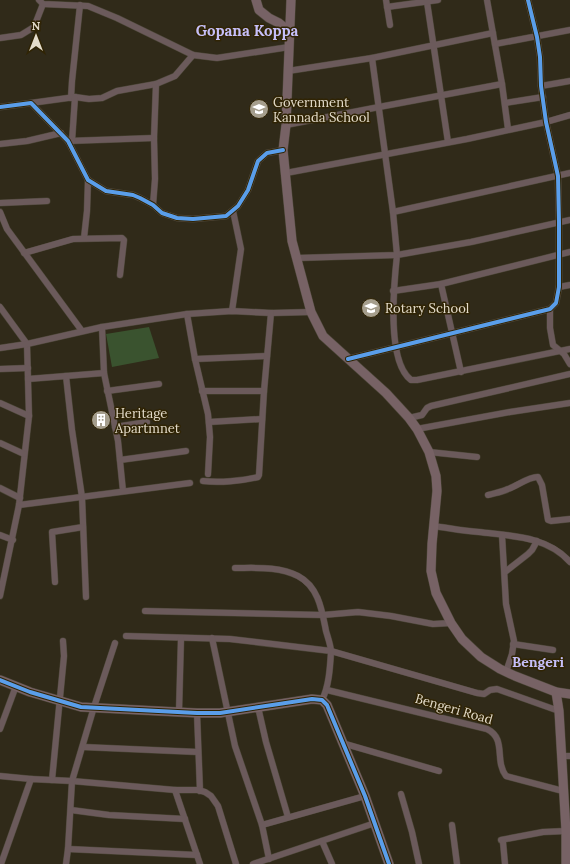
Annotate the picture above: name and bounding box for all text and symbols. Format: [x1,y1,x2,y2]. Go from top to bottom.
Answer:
north arrow [16,16,56,56]
text: N [32,19,41,33]
district label: Gopana Koppa [196,21,298,40]
place label: Government Kannada School [273,94,370,126]
school or university icon: Government Kannada School [248,98,270,120]
school or university icon: Rotary School [360,297,382,319]
place label: Rotary School [385,300,470,317]
place label: Heritage Apartmnet [114,405,180,437]
building icon: Heritage Apartmnet [90,409,112,431]
district label: Bengeri [512,653,565,671]
street label: Bengeri Road [413,690,495,728]

